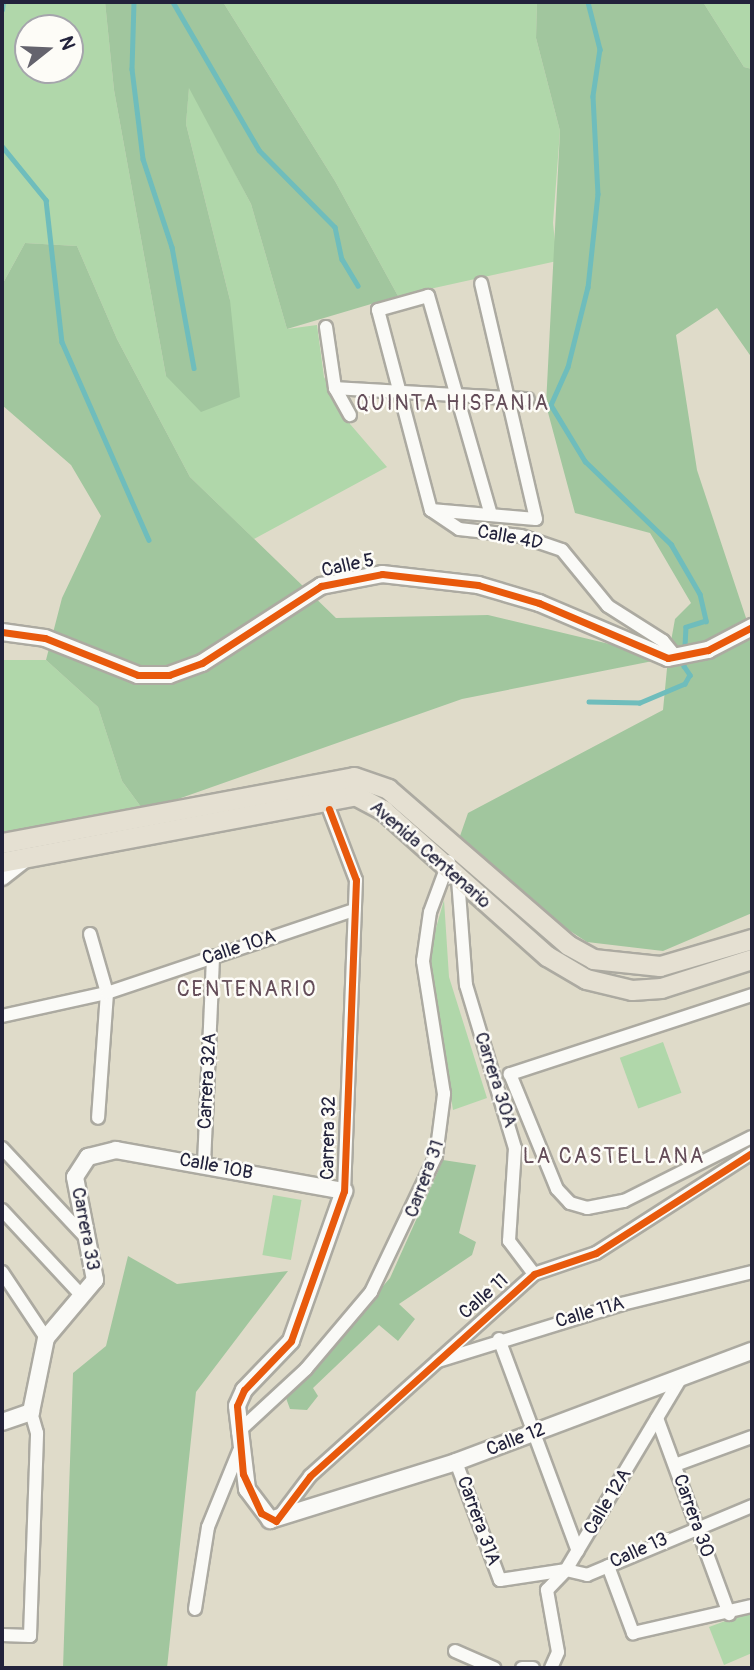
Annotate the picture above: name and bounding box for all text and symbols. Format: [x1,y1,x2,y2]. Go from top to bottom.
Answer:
north arrow [14,14,84,84]
text: N [54,33,80,53]
district label: QUINTA HISPANIA [358,391,548,417]
street label: Calle 4D [475,521,545,555]
street label: Calle 5 [320,549,376,583]
street label: Avenida Centenario [365,796,495,914]
street label: Calle 10A [199,925,279,971]
district label: CENTENARIO [178,977,316,1003]
street label: Carrera 30A [469,1030,521,1130]
street label: Carrera 32A [194,1032,222,1130]
street label: Carrera 32 [317,1096,341,1180]
street label: Carrera 31 [400,1137,450,1221]
district label: LA CASTELLANA [524,1144,704,1170]
street label: Calle 10B [177,1149,255,1185]
street label: Carrera 33 [66,1186,104,1272]
street label: Calle 11 [455,1269,513,1325]
street label: Calle 11A [553,1292,627,1334]
street label: Calle 12 [483,1418,549,1462]
street label: Calle 12A [579,1465,637,1539]
street label: Carrera 30 [668,1471,718,1561]
street label: Carrera 31A [451,1473,505,1569]
street label: Calle 13 [606,1528,672,1574]

